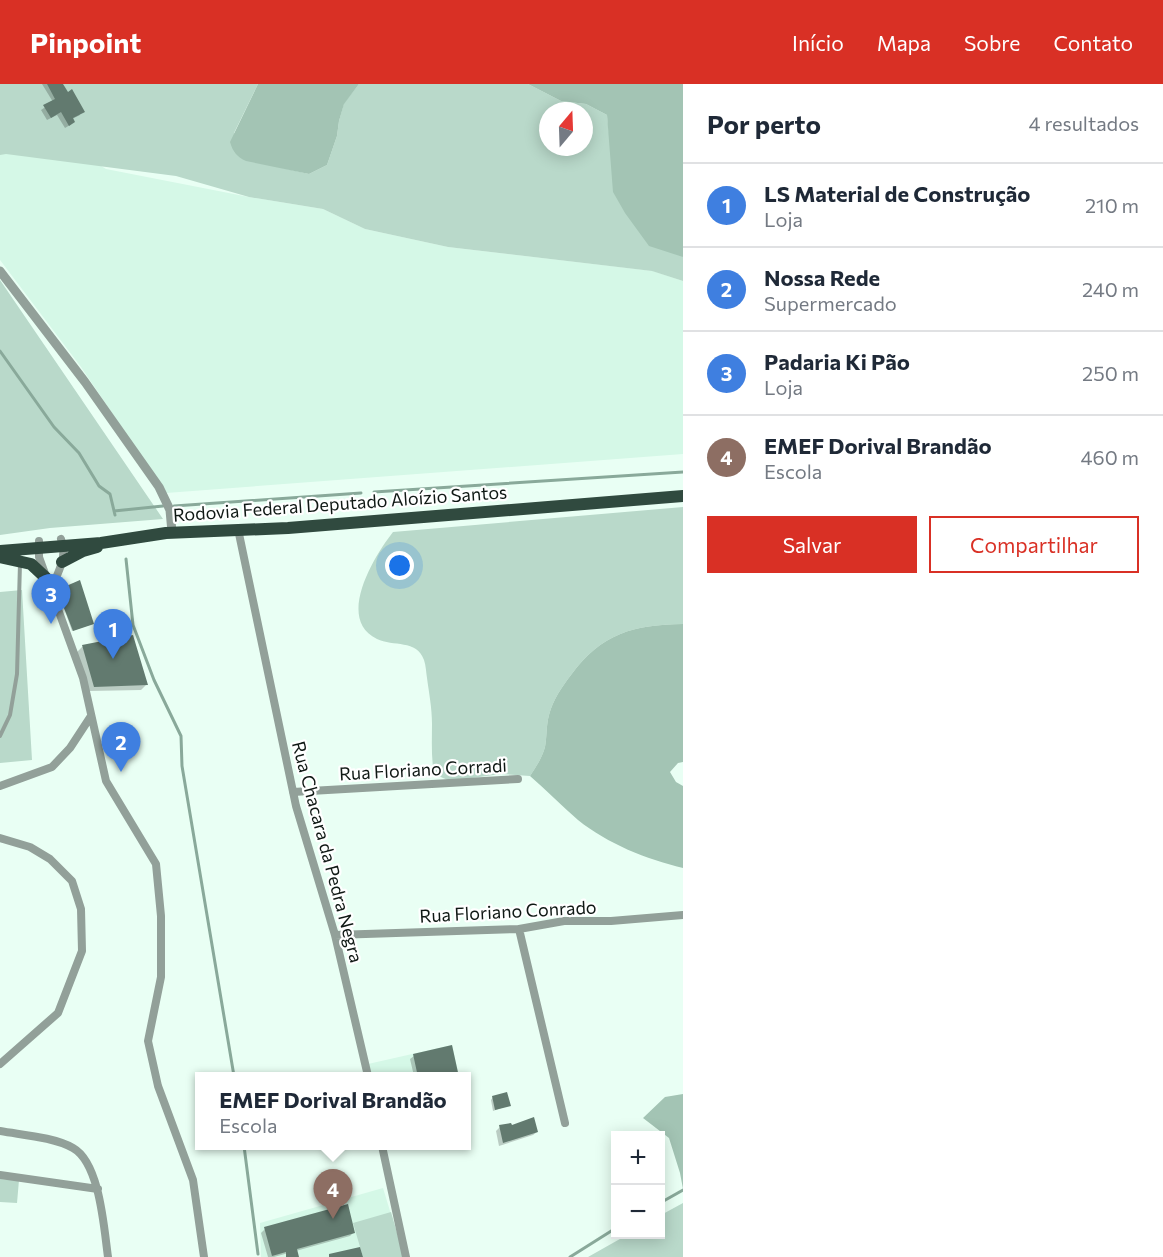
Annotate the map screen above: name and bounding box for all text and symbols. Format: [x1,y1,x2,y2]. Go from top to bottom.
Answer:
text: Pinpoint [30,25,141,59]
text: Início [792,30,844,55]
text: Mapa [877,30,931,55]
text: Sobre [964,30,1020,55]
text: Contato [1053,30,1133,55]
north arrow [539,102,593,156]
text: Por perto [707,108,821,139]
text: 4 resultados [1029,111,1139,135]
text: LS Material de Construção [764,180,1030,207]
text: 1 [722,193,731,217]
text: 210 m [1085,193,1139,217]
text: Loja [764,207,803,231]
text: Nossa Rede [764,264,880,291]
text: 2 [721,277,732,301]
text: 240 m [1082,277,1139,301]
text: Supermercado [764,291,897,315]
text: Padaria Ki Pão [764,348,910,375]
text: 3 [721,361,732,385]
text: 250 m [1082,361,1139,385]
text: Loja [764,375,803,399]
text: EMEF Dorival Brandão [764,432,992,459]
text: 4 [720,445,733,469]
text: 460 m [1081,445,1139,469]
text: Escola [764,459,822,483]
street label: Rodovia Federal Deputado Aloízio Santos [172,480,508,526]
button: Salvar [707,516,917,573]
button: Compartilhar [929,516,1139,573]
your location [385,551,414,580]
pin: 3 [32,574,70,624]
pin: 1 [94,610,132,659]
pin: 2 [102,722,140,772]
street label: Rua Chacara da Pedra Negra [288,739,368,965]
street label: Rua Floriano Corradi [338,754,507,784]
street label: Rua Floriano Conrado [419,895,597,927]
popup [195,1072,471,1150]
text: EMEF Dorival Brandão [219,1086,447,1113]
text: Escola [219,1113,278,1137]
map controls [611,1131,665,1239]
button: + [611,1131,665,1185]
pin: 4 [314,1170,352,1219]
button: − [611,1185,665,1239]

